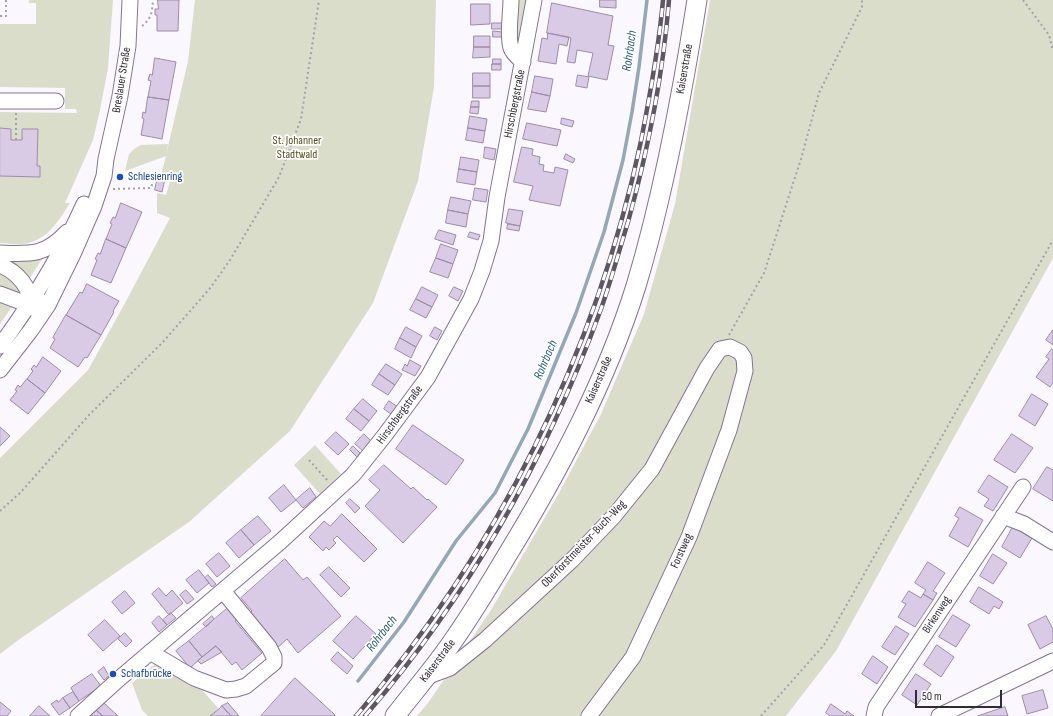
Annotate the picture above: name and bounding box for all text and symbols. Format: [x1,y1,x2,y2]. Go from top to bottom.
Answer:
water label: Rohrbach [619,30,641,72]
street label: Kaiserstraße [674,43,696,95]
street label: Breslauer Straße [110,46,134,114]
street label: Hirschbergstraße [501,69,529,139]
park label: St. Johanner Stadtwald [273,134,321,162]
place label: Schlesienring [128,170,182,184]
marker: Schlesienring [115,172,125,182]
water label: Rohrbach [531,338,561,382]
street label: Kaiserstraße [582,354,616,406]
street label: Hirschbergstraße [374,383,426,447]
street label: Oberforstmeister-Buch-Weg [539,497,629,591]
street label: Forstweg [668,531,696,571]
street label: Birkenweg [920,594,954,636]
water label: Rohrbach [363,613,401,655]
street label: Kaiserstraße [417,637,459,685]
place label: Schafbrücke [121,667,172,681]
marker: Schafbrücke [108,669,118,679]
scale bar [917,682,1004,708]
text: 50 m [922,689,942,704]

